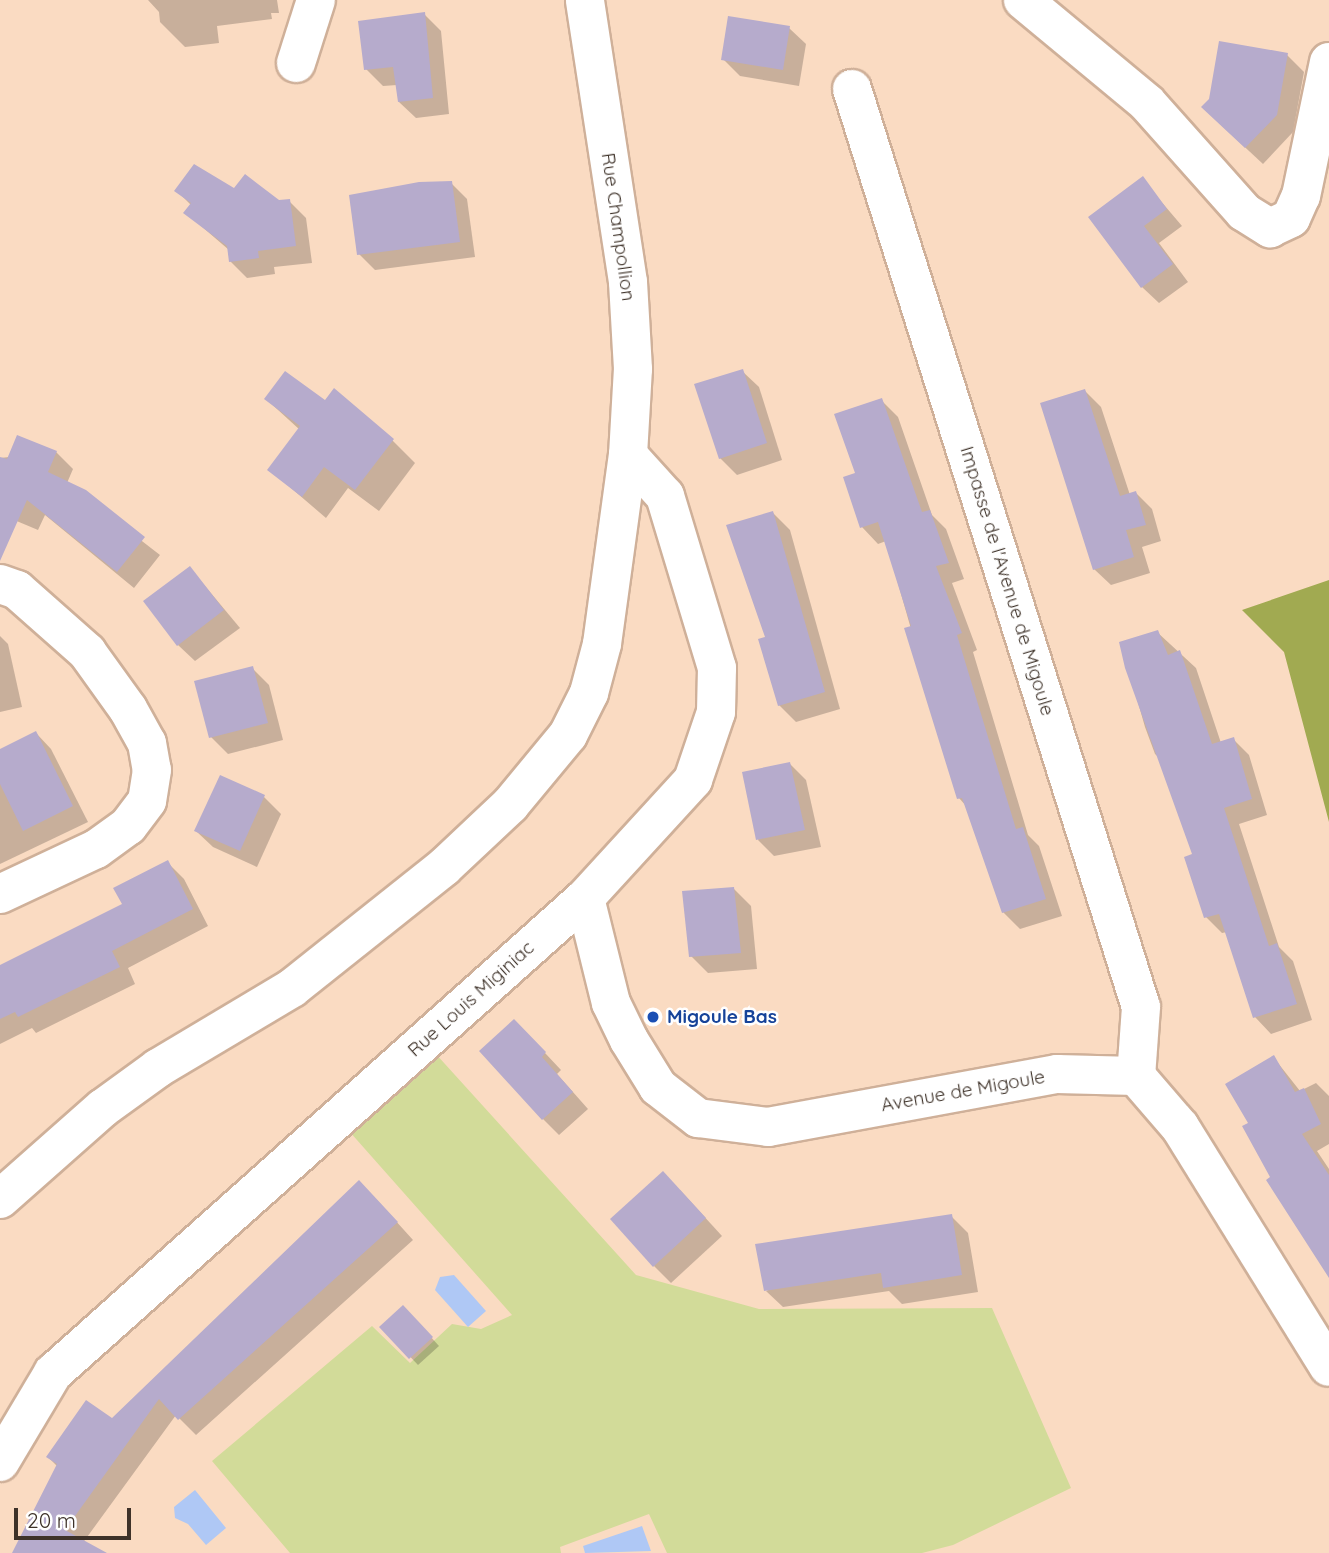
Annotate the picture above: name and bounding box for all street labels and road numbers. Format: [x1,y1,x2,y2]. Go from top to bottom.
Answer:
street label: Rue Champollion [596,151,640,303]
street label: Impasse de l'Avenue de Migoule [955,444,1059,718]
street label: Rue Louis Miginiac [403,936,539,1062]
street label: Avenue de Migoule [879,1065,1047,1117]

